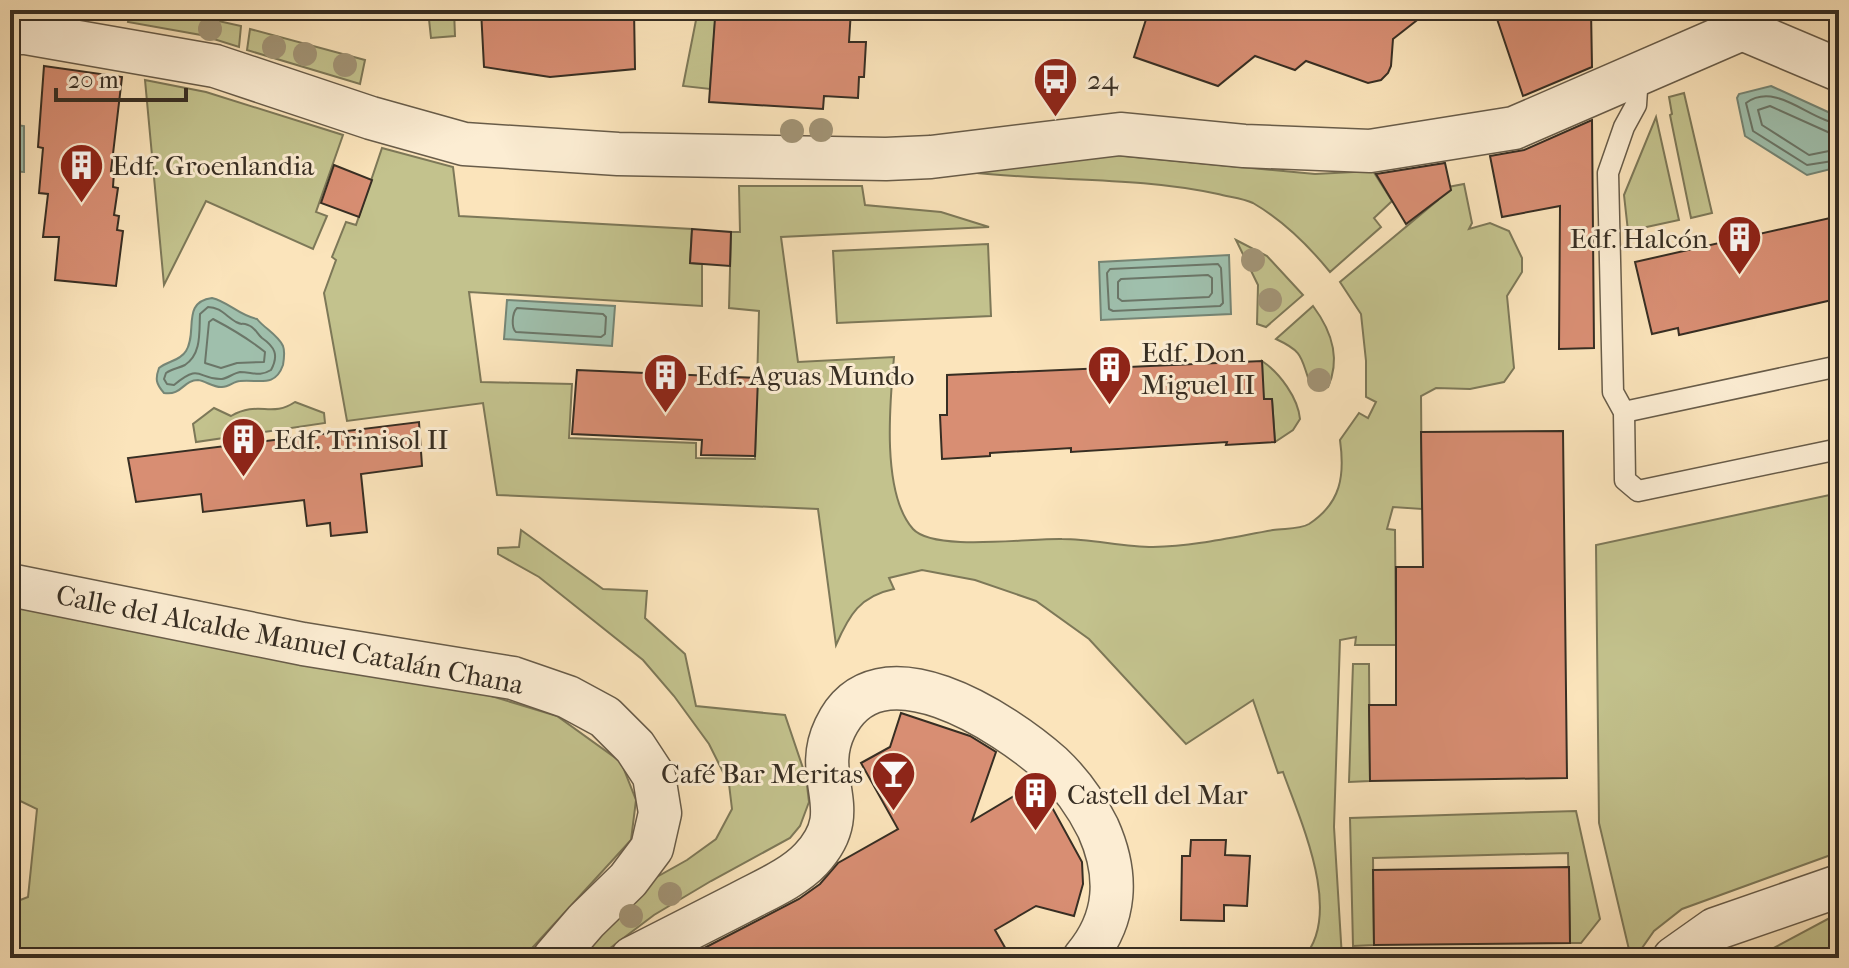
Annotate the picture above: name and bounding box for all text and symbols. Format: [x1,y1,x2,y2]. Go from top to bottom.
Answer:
scale bar [56,52,186,102]
bus stop icon: 24 [1032,55,1080,118]
place label: 24 [1087,63,1119,96]
text: 20 m [68,66,119,94]
building icon: Edf. Groenlandia [57,141,105,204]
place label: Edf. Groenlandia [112,149,315,182]
building icon: Edf. Halcón [1715,214,1763,277]
place label: Edf. Halcón [1570,222,1708,255]
place label: Edf. Don Miguel II [1141,336,1255,401]
building icon: Edf. Don Miguel II [1086,344,1134,407]
building icon: Edf. Aguas Mundo [641,351,689,414]
place label: Edf. Aguas Mundo [696,359,914,392]
building icon: Edf. Trinisol II [219,415,267,478]
place label: Edf. Trinisol II [274,423,449,456]
street label: Calle del Alcalde Manuel Catalán Chana [53,578,527,701]
bar icon: Café Bar Meritas [870,749,918,812]
place label: Café Bar Meritas [661,757,863,790]
building icon: Castell del Mar [1012,770,1060,833]
place label: Castell del Mar [1067,778,1248,811]

